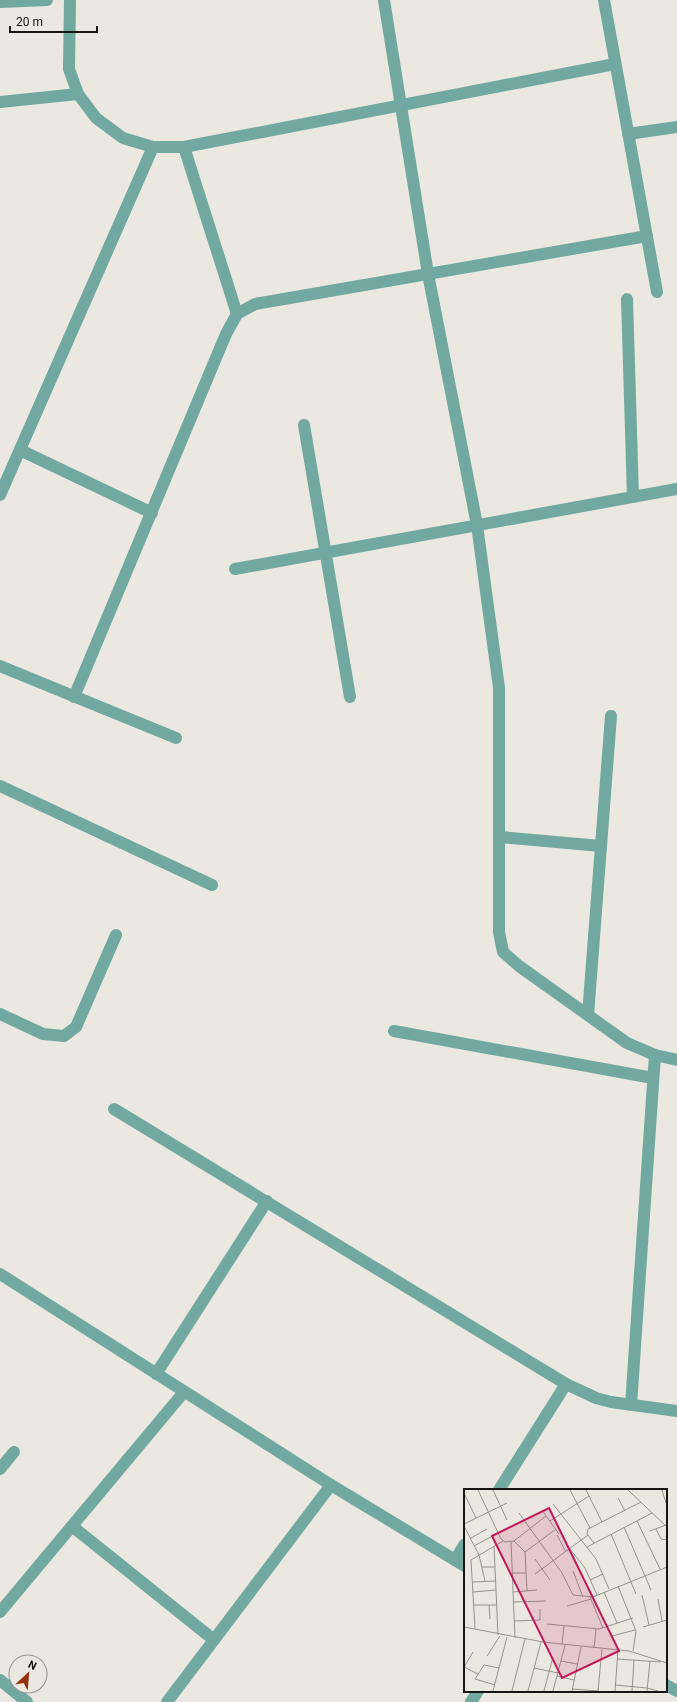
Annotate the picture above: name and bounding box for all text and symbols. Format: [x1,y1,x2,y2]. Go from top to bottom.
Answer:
scale bar [10,8,97,34]
text: 20 m [16,15,43,29]
inset map [464,1489,667,1692]
north arrow [8,1654,48,1694]
text: N [26,1658,39,1673]

